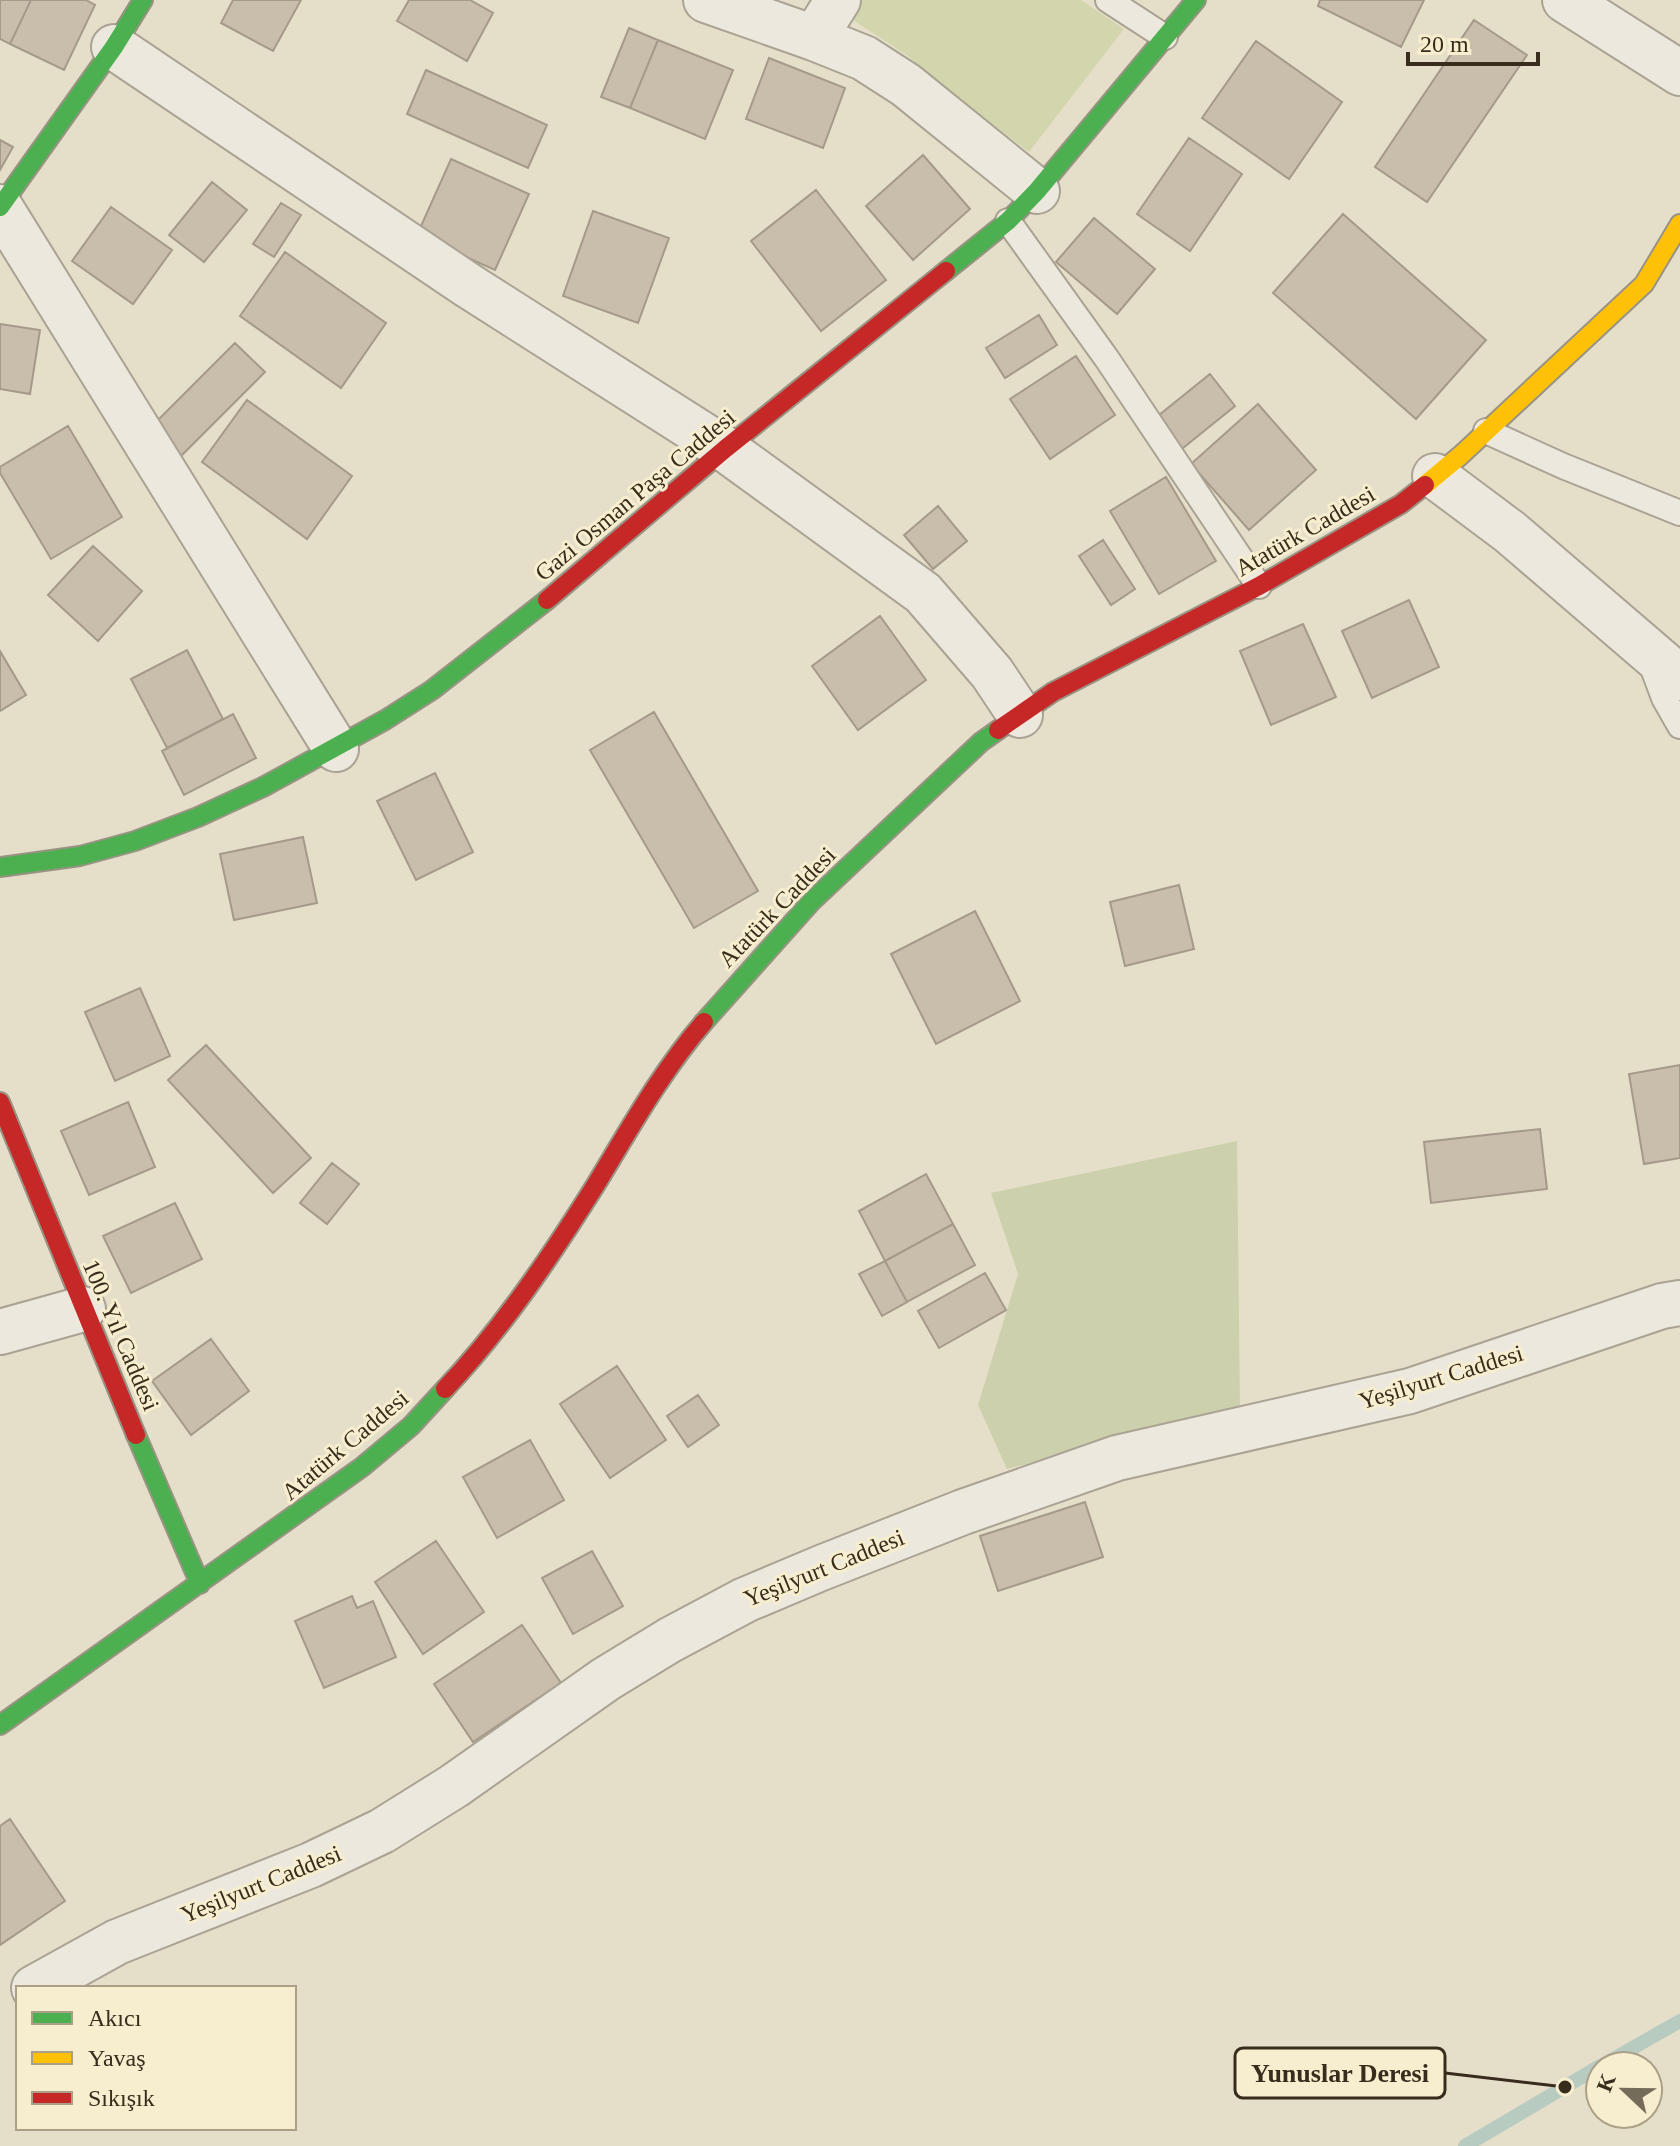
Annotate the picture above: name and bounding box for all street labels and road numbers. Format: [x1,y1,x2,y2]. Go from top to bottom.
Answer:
street label: Gazi Osman Paşa Caddesi [530,404,740,586]
street label: Atatürk Caddesi [1231,480,1380,581]
street label: Atatürk Caddesi [713,841,841,972]
street label: 100. Yıl Caddesi [78,1256,165,1415]
street label: Yeşilyurt Caddesi [1356,1340,1527,1414]
street label: Atatürk Caddesi [277,1384,414,1505]
street label: Yeşilyurt Caddesi [740,1524,908,1612]
street label: Yeşilyurt Caddesi [177,1840,345,1928]

